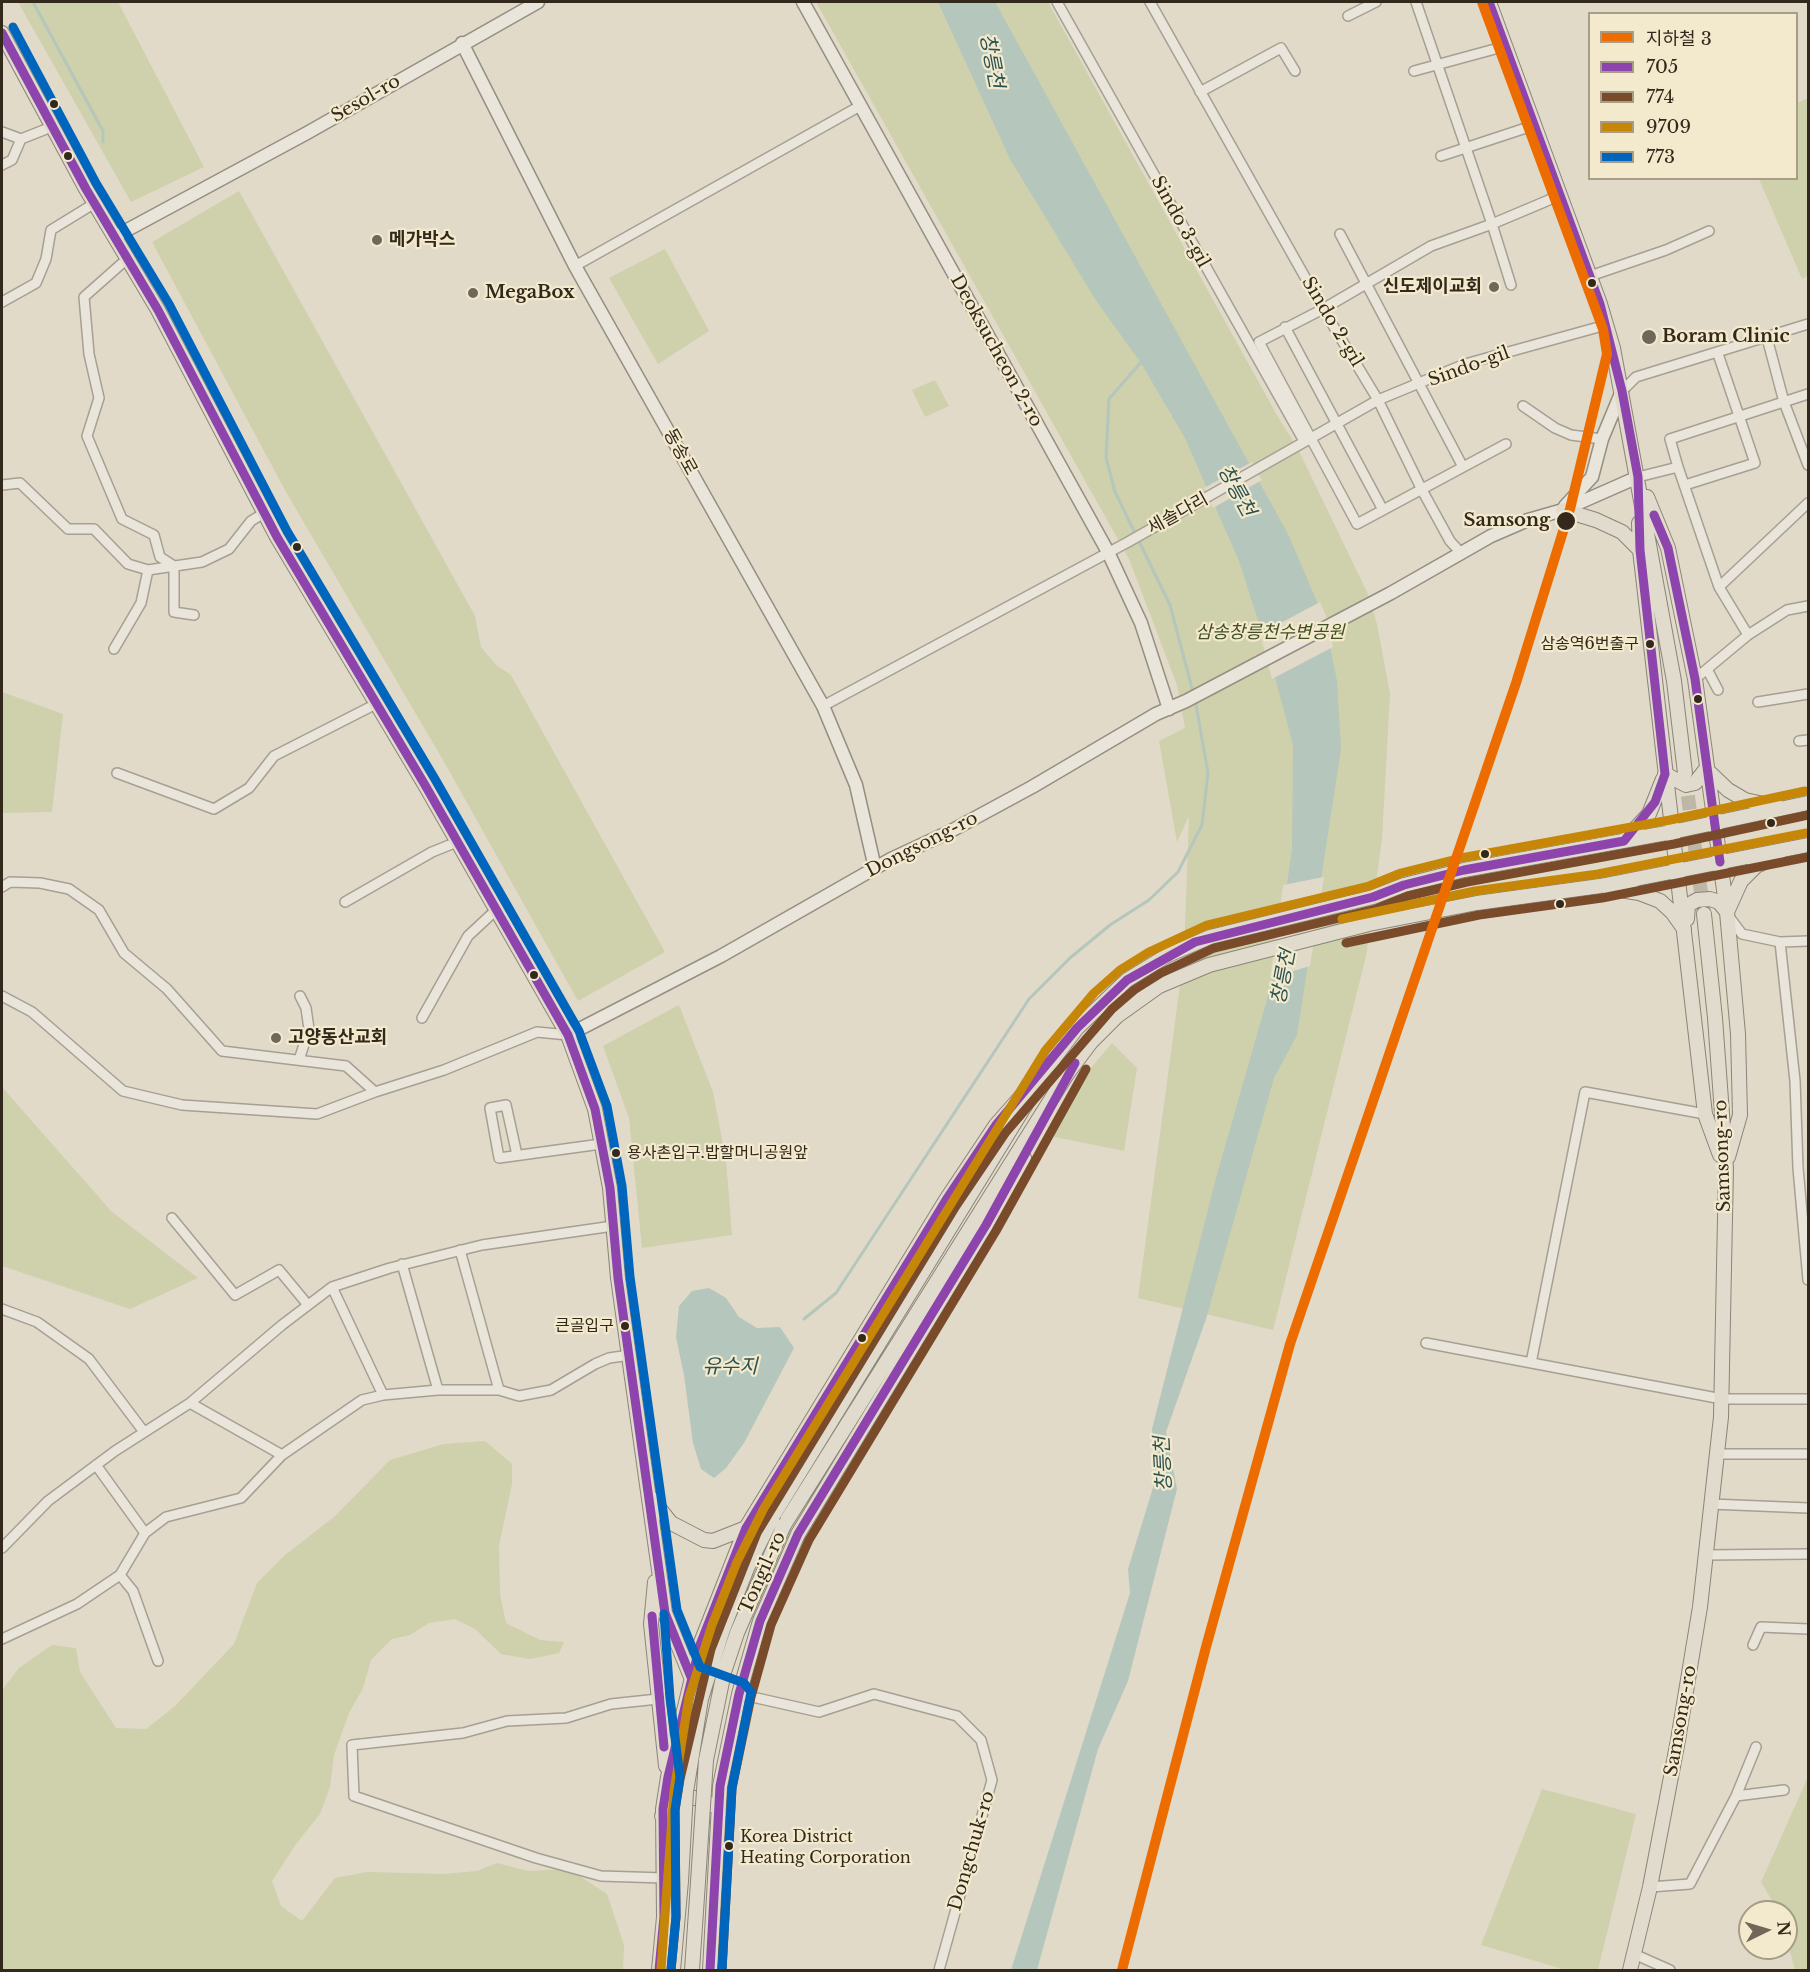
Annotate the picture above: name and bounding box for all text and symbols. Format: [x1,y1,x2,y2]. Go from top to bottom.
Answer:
legend [1588,12,1798,180]
text: 지하철 3 [1646,28,1712,50]
water label: 창릉천 [974,32,1008,90]
text: 705 [1646,56,1678,78]
street label: Sesol-ro [328,71,404,127]
text: 774 [1646,86,1674,108]
unlabelled marker [48,98,60,110]
text: 9709 [1646,116,1691,138]
text: 773 [1646,146,1675,168]
unlabelled marker [62,150,74,162]
street label: Sindo 3-gil [1146,172,1214,272]
place label: 메가박스 [389,229,455,251]
marker: 메가박스 [370,233,384,247]
street label: Deoksucheon 2-ro [945,271,1047,431]
street label: Sindo 2-gil [1297,273,1367,371]
place label: 신도제이교회 [1383,276,1482,298]
unlabelled marker [1586,277,1598,289]
marker: 신도제이교회 [1487,280,1501,294]
place label: MegaBox [485,282,575,304]
marker: MegaBox [466,286,480,300]
place label: Boram Clinic [1662,326,1790,348]
marker: Boram Clinic [1640,328,1658,346]
street label: Sindo-gil [1425,342,1513,392]
street label: 동송로 [659,425,701,479]
water label: 창릉천 [1212,461,1260,521]
street label: 세솔다리 [1144,488,1212,540]
place label: Samsong [1463,510,1550,532]
marker: Samsong [1555,510,1577,532]
unlabelled marker [291,541,303,553]
park label: 삼송창릉천수변공원 [1195,622,1345,644]
place label: 삼송역6번출구 [1540,634,1639,654]
marker: 삼송역6번출구 [1644,638,1656,650]
unlabelled marker [1692,693,1704,705]
street label: Dongsong-ro [863,808,981,882]
unlabelled marker [1765,817,1777,829]
unlabelled marker [1479,848,1491,860]
unlabelled marker [1554,898,1566,910]
water label: 창릉천 [1267,948,1301,1006]
unlabelled marker [528,969,540,981]
place label: 고양동산교회 [288,1027,387,1049]
marker: 고양동산교회 [269,1031,283,1045]
street label: Samsong-ro [1710,1099,1736,1213]
place label: 용사촌입구.밥할머니공원앞 [627,1143,808,1163]
marker: 용사촌입구.밥할머니공원앞 [610,1147,622,1159]
place label: 큰골입구 [555,1316,614,1336]
marker: 큰골입구 [619,1320,631,1332]
unlabelled marker [856,1332,868,1344]
water label: 유수지 [702,1355,758,1379]
water label: 창릉천 [1151,1436,1177,1492]
street label: Tongil-ro [735,1528,791,1618]
street label: Samsong-ro [1661,1664,1701,1778]
street label: Dongchuk-ro [945,1789,999,1913]
place label: Korea District Heating Corporation [740,1827,911,1865]
marker: Korea District Heating Corporation [723,1840,735,1852]
north arrow [1738,1900,1798,1960]
text: N [1773,1920,1795,1937]

